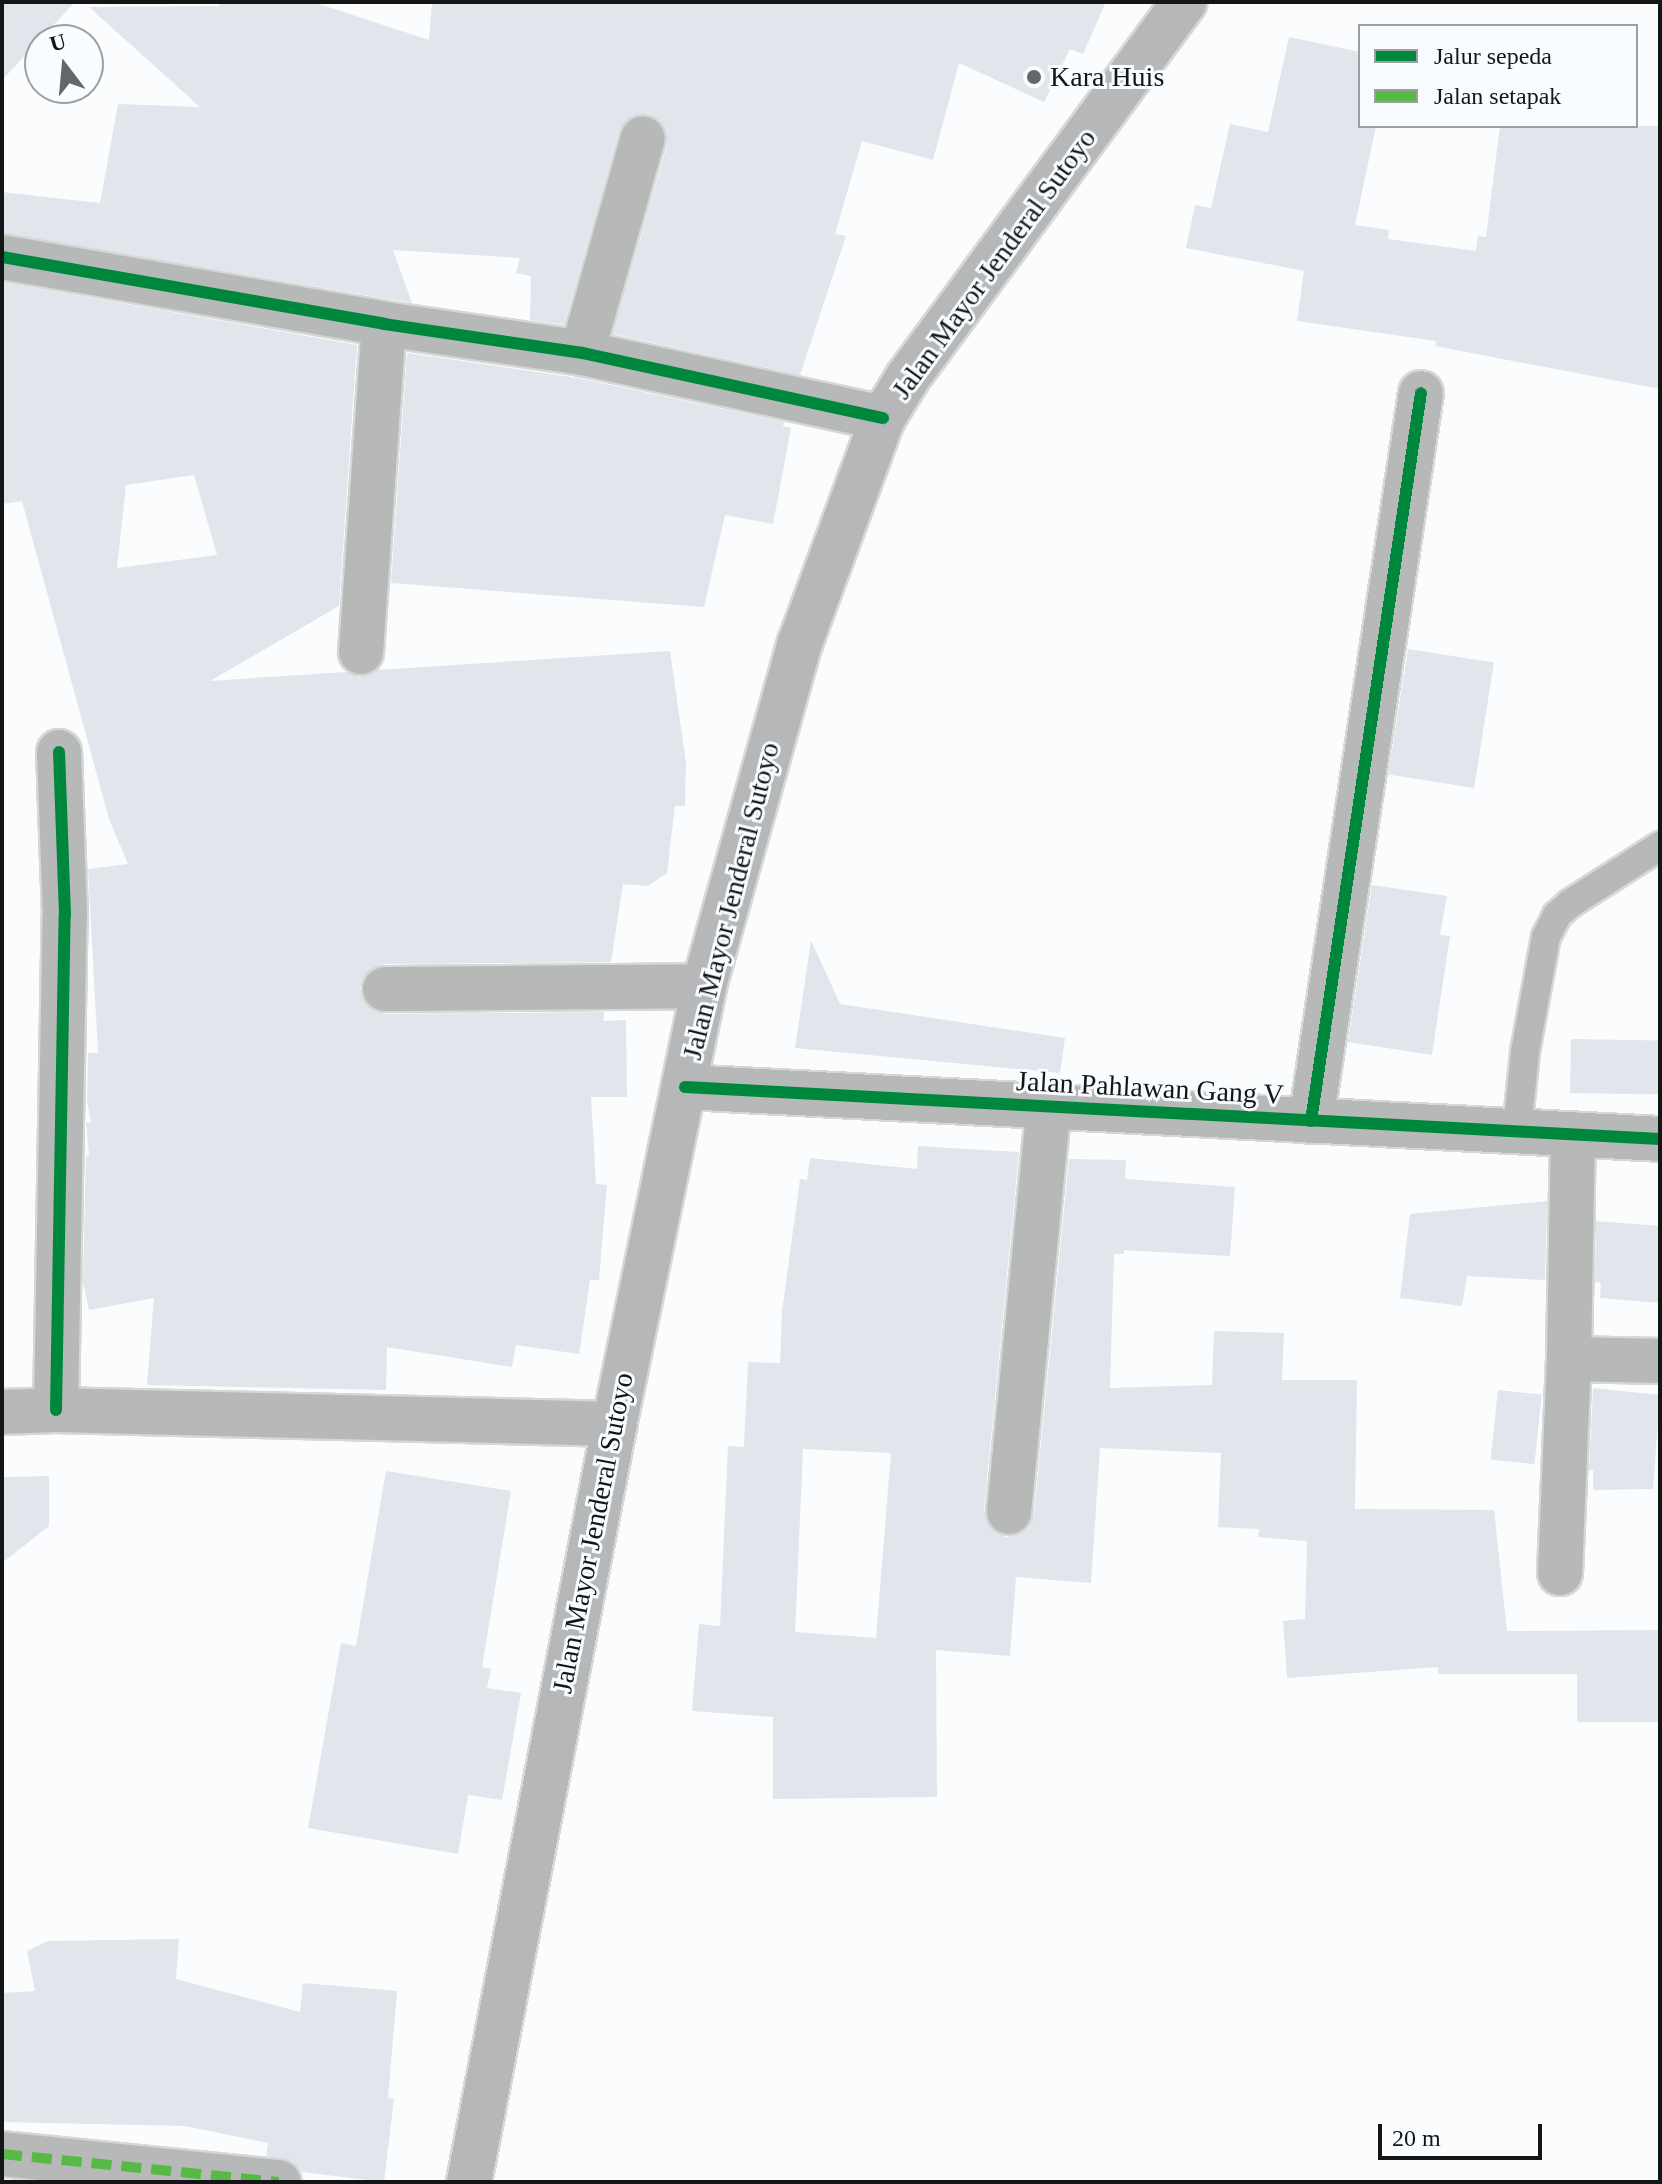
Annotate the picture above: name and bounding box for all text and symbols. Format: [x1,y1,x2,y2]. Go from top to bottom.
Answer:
north arrow [24,24,104,104]
legend [1358,24,1638,128]
text: U [47,28,69,57]
text: Jalur sepeda [1434,43,1552,69]
place label: Kara Huis [1050,60,1164,94]
marker: Kara Huis [1025,68,1043,86]
text: Jalan setapak [1434,83,1561,109]
street label: Jalan Mayor Jenderal Sutoyo [885,122,1103,406]
street label: Jalan Mayor Jenderal Sutoyo [675,739,787,1063]
street label: Jalan Pahlawan Gang V [1015,1064,1285,1112]
street label: Jalan Mayor Jenderal Sutoyo [545,1370,641,1696]
scale bar [1382,2108,1546,2158]
text: 20 m [1392,2125,1441,2151]

